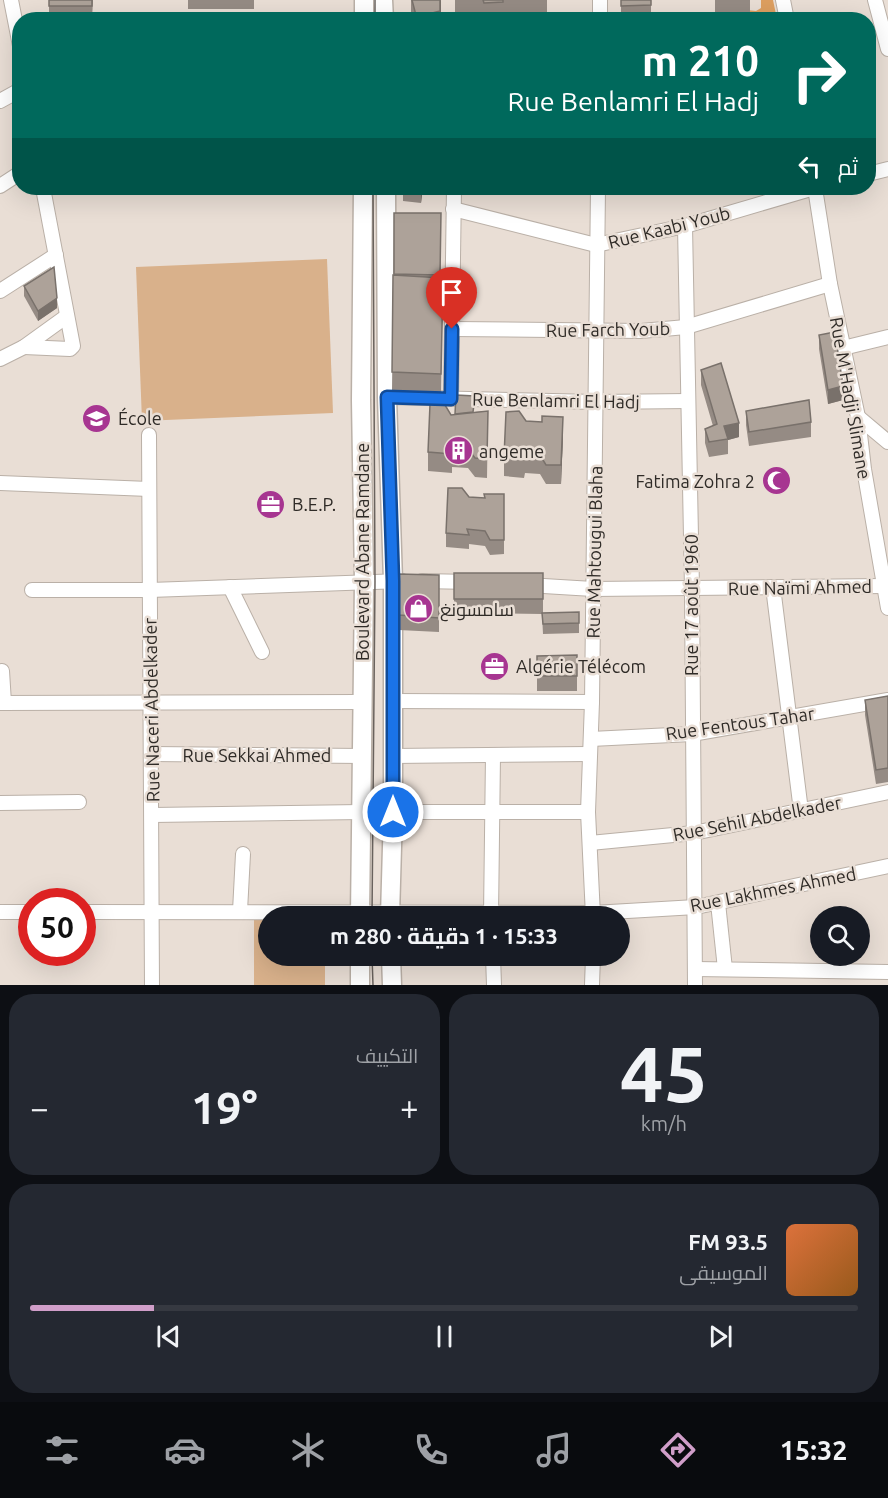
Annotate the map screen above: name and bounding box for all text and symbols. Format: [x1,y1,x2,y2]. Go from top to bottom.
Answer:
icon: right [780,36,858,114]
text: 210 m [642,37,759,84]
text: Rue Benlamri El Hadj [507,86,759,116]
icon: left [793,150,826,183]
text: ثم [838,154,858,179]
street label: Rue Kaabi Youb [606,202,732,252]
pin [426,267,477,329]
icon: arrive [435,276,468,309]
street label: Rue M'Hadji Slimane [827,315,875,481]
street label: Rue Farch Youb [546,318,670,340]
street label: Rue Benlamri El Hadj [472,389,640,411]
school or university icon: École [81,402,113,434]
place label: École [118,407,162,428]
building icon: angeme [442,435,474,467]
place label: angeme [479,441,544,461]
street label: Boulevard Abane Ramdane [352,443,372,661]
mosque icon: Fatima Zohra 2 [760,465,792,497]
street label: Rue Mahtougui Blaha [582,466,606,638]
place label: Fatima Zohra 2 [635,471,755,491]
office icon: B.E.P. [255,488,287,520]
place label: B.E.P. [292,494,336,514]
street label: Rue 17 août 1960 [681,534,701,676]
street label: Rue Naïmi Ahmed [728,576,872,598]
shop icon: سامسونغ [403,593,435,625]
place label: سامسونغ [440,599,514,622]
street label: Rue Naceri Abdelkader [139,618,163,802]
office icon: Algérie Télécom [479,650,511,682]
place label: Algérie Télécom [516,656,646,676]
street label: Rue Fentous Tahar [664,703,816,743]
street label: Rue Sekkai Ahmed [183,745,331,765]
position arrow [361,780,425,844]
street label: Rue Sehil Abdelkader [671,792,843,844]
street label: Rue Lakhmes Ahmed [688,863,858,915]
speed limit sign: 50 [18,888,96,966]
map controls [810,906,870,966]
button: search [810,906,870,966]
text: 15:33 · 1 دقيقة · 280 m [330,923,558,948]
text: 45 [620,1029,708,1117]
text: التكييف [356,1044,419,1067]
text: 19° [191,1082,258,1133]
text: − [30,1089,49,1126]
text: + [400,1089,419,1126]
text: km/h [641,1112,687,1135]
text: 93.5 FM [688,1229,768,1254]
text: الموسيقى [679,1261,768,1284]
icon: previous [152,1320,185,1353]
icon: pause [428,1320,461,1353]
icon: next [704,1320,737,1353]
icon: filters [41,1429,83,1471]
icon: car [164,1429,206,1471]
icon: climate [287,1429,329,1471]
icon: phone [410,1429,452,1471]
icon: music [533,1429,575,1471]
icon: directions [657,1429,699,1471]
text: 15:32 [780,1435,847,1465]

